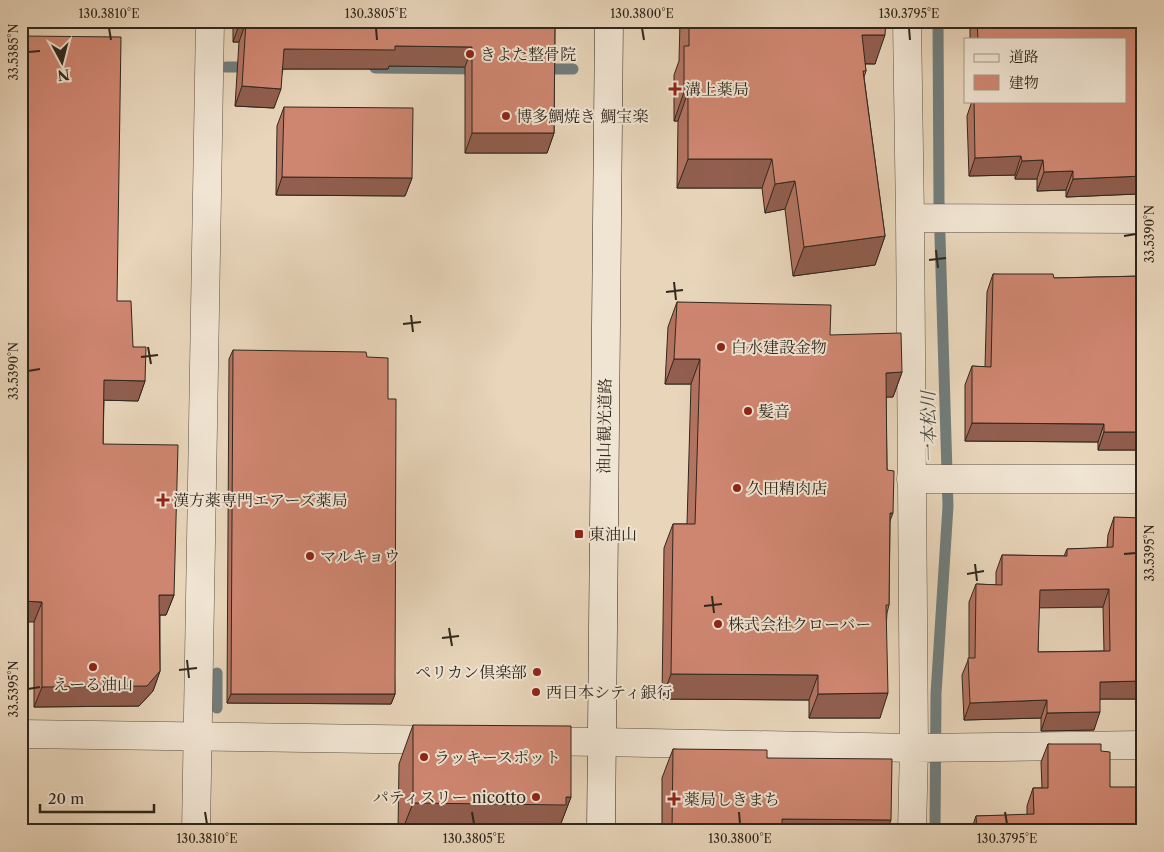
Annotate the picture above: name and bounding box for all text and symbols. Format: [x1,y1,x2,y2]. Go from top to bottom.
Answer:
text: 130.3810°E [79,6,139,21]
text: 130.3805°E [345,6,407,21]
text: 130.3800°E [610,6,674,21]
text: 130.3795°E [879,6,939,21]
text: 33.5385°N [6,23,21,81]
north arrow [38,38,88,88]
legend [964,38,1126,102]
place label: きよた整骨院 [480,44,576,64]
text: 道路 [1009,47,1039,66]
marker: きよた整骨院 [464,48,476,60]
text: N [56,65,71,85]
text: 建物 [1009,73,1039,92]
place label: 溝上薬局 [685,79,749,99]
marker: 溝上薬局 [669,83,681,95]
place label: 博多鯛焼き 鯛宝楽 [516,106,648,126]
marker: 博多鯛焼き 鯛宝楽 [500,110,512,122]
text: 33.5390°N [1142,205,1157,263]
place label: 白水建設金物 [731,337,827,357]
marker: 白水建設金物 [715,341,727,353]
text: 33.5390°N [6,342,21,400]
street label: 油山観光道路 [593,378,615,474]
water label: 一本松川 [917,389,941,463]
place label: 髪音 [758,401,790,421]
marker: 髪音 [742,405,754,417]
place label: 久田精肉店 [747,478,827,498]
marker: 久田精肉店 [731,482,743,494]
place label: 漢方薬専門エアーズ薬局 [173,490,348,510]
marker: 漢方薬専門エアーズ薬局 [157,494,169,506]
place label: 東油山 [589,524,637,544]
text: 33.5395°N [1142,524,1157,581]
marker: 東油山 [573,528,585,540]
place label: マルキョウ [320,546,400,566]
marker: マルキョウ [304,550,316,562]
place label: 株式会社クローバー [728,614,871,634]
marker: 株式会社クローバー [712,618,724,630]
text: 33.5395°N [6,660,21,717]
marker: えーる油山 [87,661,99,673]
place label: ペリカン倶楽部 [415,662,527,682]
marker: ペリカン倶楽部 [531,666,543,678]
place label: えーる油山 [53,674,133,694]
place label: 西日本シティ銀行 [546,682,673,702]
marker: 西日本シティ銀行 [530,686,542,698]
place label: ラッキースポット [434,747,561,767]
marker: ラッキースポット [418,751,430,763]
scale bar [40,782,154,814]
place label: パティスリー nicotto [373,787,526,807]
text: 20 m [48,789,84,808]
place label: 薬局しきまち [684,789,780,809]
marker: パティスリー nicotto [530,791,542,803]
marker: 薬局しきまち [668,793,680,805]
text: 130.3810°E [177,831,237,846]
text: 130.3805°E [443,831,505,846]
text: 130.3800°E [708,831,772,846]
text: 130.3795°E [977,831,1037,846]

